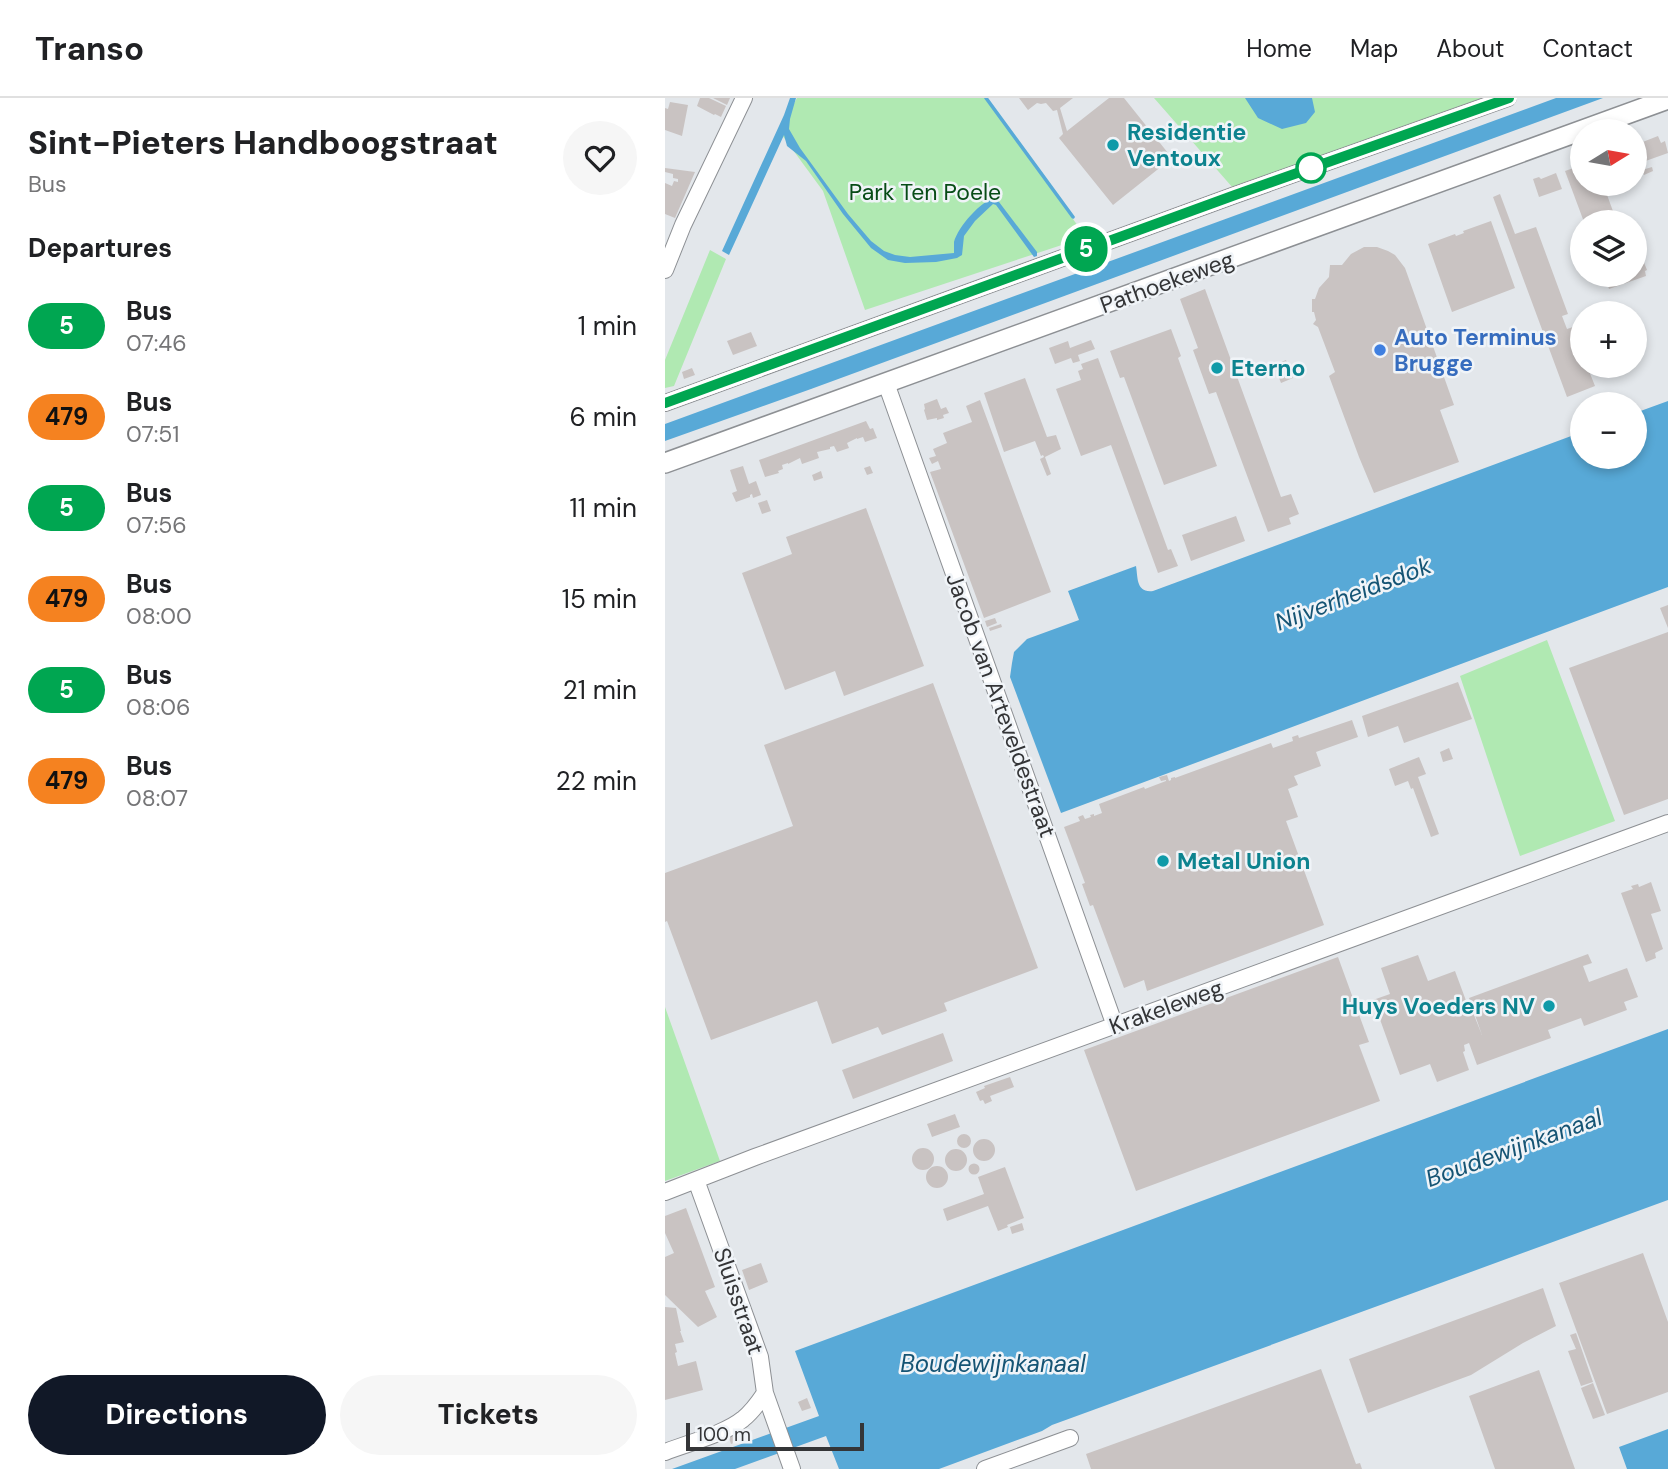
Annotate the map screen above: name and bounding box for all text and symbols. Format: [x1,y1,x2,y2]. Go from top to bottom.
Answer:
text: Transo [35,27,144,70]
text: Home [1246,33,1312,64]
text: Map [1350,33,1398,64]
text: About [1436,33,1505,64]
text: Contact [1543,33,1633,64]
place label: Residentie Ventoux [1127,117,1246,173]
north arrow [1570,119,1647,196]
map controls [1570,119,1647,469]
text: Sint-Pieters Handboogstraat [28,121,498,164]
button: heart [563,121,637,195]
marker: Residentie Ventoux [1105,137,1121,153]
unlabelled marker [1296,153,1326,183]
text: Bus [28,169,67,199]
park label: Park Ten Poele [849,177,1001,207]
button: layers [1570,210,1647,287]
line badge: 5 [1063,226,1109,272]
text: Departures [28,231,172,265]
text: 5 [1079,233,1093,264]
street label: Pathoekeweg [1096,244,1238,320]
text: Bus [126,294,172,328]
button: + [1570,301,1647,378]
text: 1 min [578,309,637,343]
text: 5 [59,310,74,341]
place label: Auto Terminus Brugge [1394,322,1557,378]
text: 07:46 [126,328,187,358]
marker: Auto Terminus Brugge [1372,342,1388,358]
place label: Eterno [1231,353,1306,383]
marker: Eterno [1209,360,1225,376]
text: Bus [126,385,172,419]
button: − [1570,392,1647,469]
text: 6 min [569,400,637,434]
text: 479 [45,401,88,432]
text: 07:51 [126,419,180,449]
text: Bus [126,476,172,510]
text: 11 min [570,491,637,525]
text: 5 [59,492,74,523]
text: 07:56 [126,510,187,540]
water label: Nijverheidsdok [1270,549,1436,638]
text: Bus [126,567,172,601]
street label: Jacob van Arteveldestraat [939,569,1063,841]
text: 15 min [562,582,637,616]
text: 479 [45,583,88,614]
text: 08:00 [126,601,192,631]
text: Bus [126,658,172,692]
text: 21 min [563,673,637,707]
text: 5 [59,674,74,705]
text: 08:06 [126,692,191,722]
text: Bus [126,749,172,783]
text: 22 min [556,764,637,798]
text: 479 [45,765,88,796]
text: 08:07 [126,783,188,813]
place label: Metal Union [1177,846,1311,876]
marker: Metal Union [1155,853,1171,869]
street label: Krakeleweg [1105,973,1227,1041]
place label: Huys Voeders NV [1342,991,1535,1021]
marker: Huys Voeders NV [1541,998,1557,1014]
water label: Boudewijnkanaal [1421,1101,1607,1194]
street label: Sluisstraat [707,1244,771,1358]
water label: Boudewijnkanaal [900,1348,1086,1379]
button: Directions [28,1375,326,1455]
button: Tickets [340,1375,637,1455]
scale bar [686,1420,865,1452]
text: 100 m [697,1422,751,1447]

